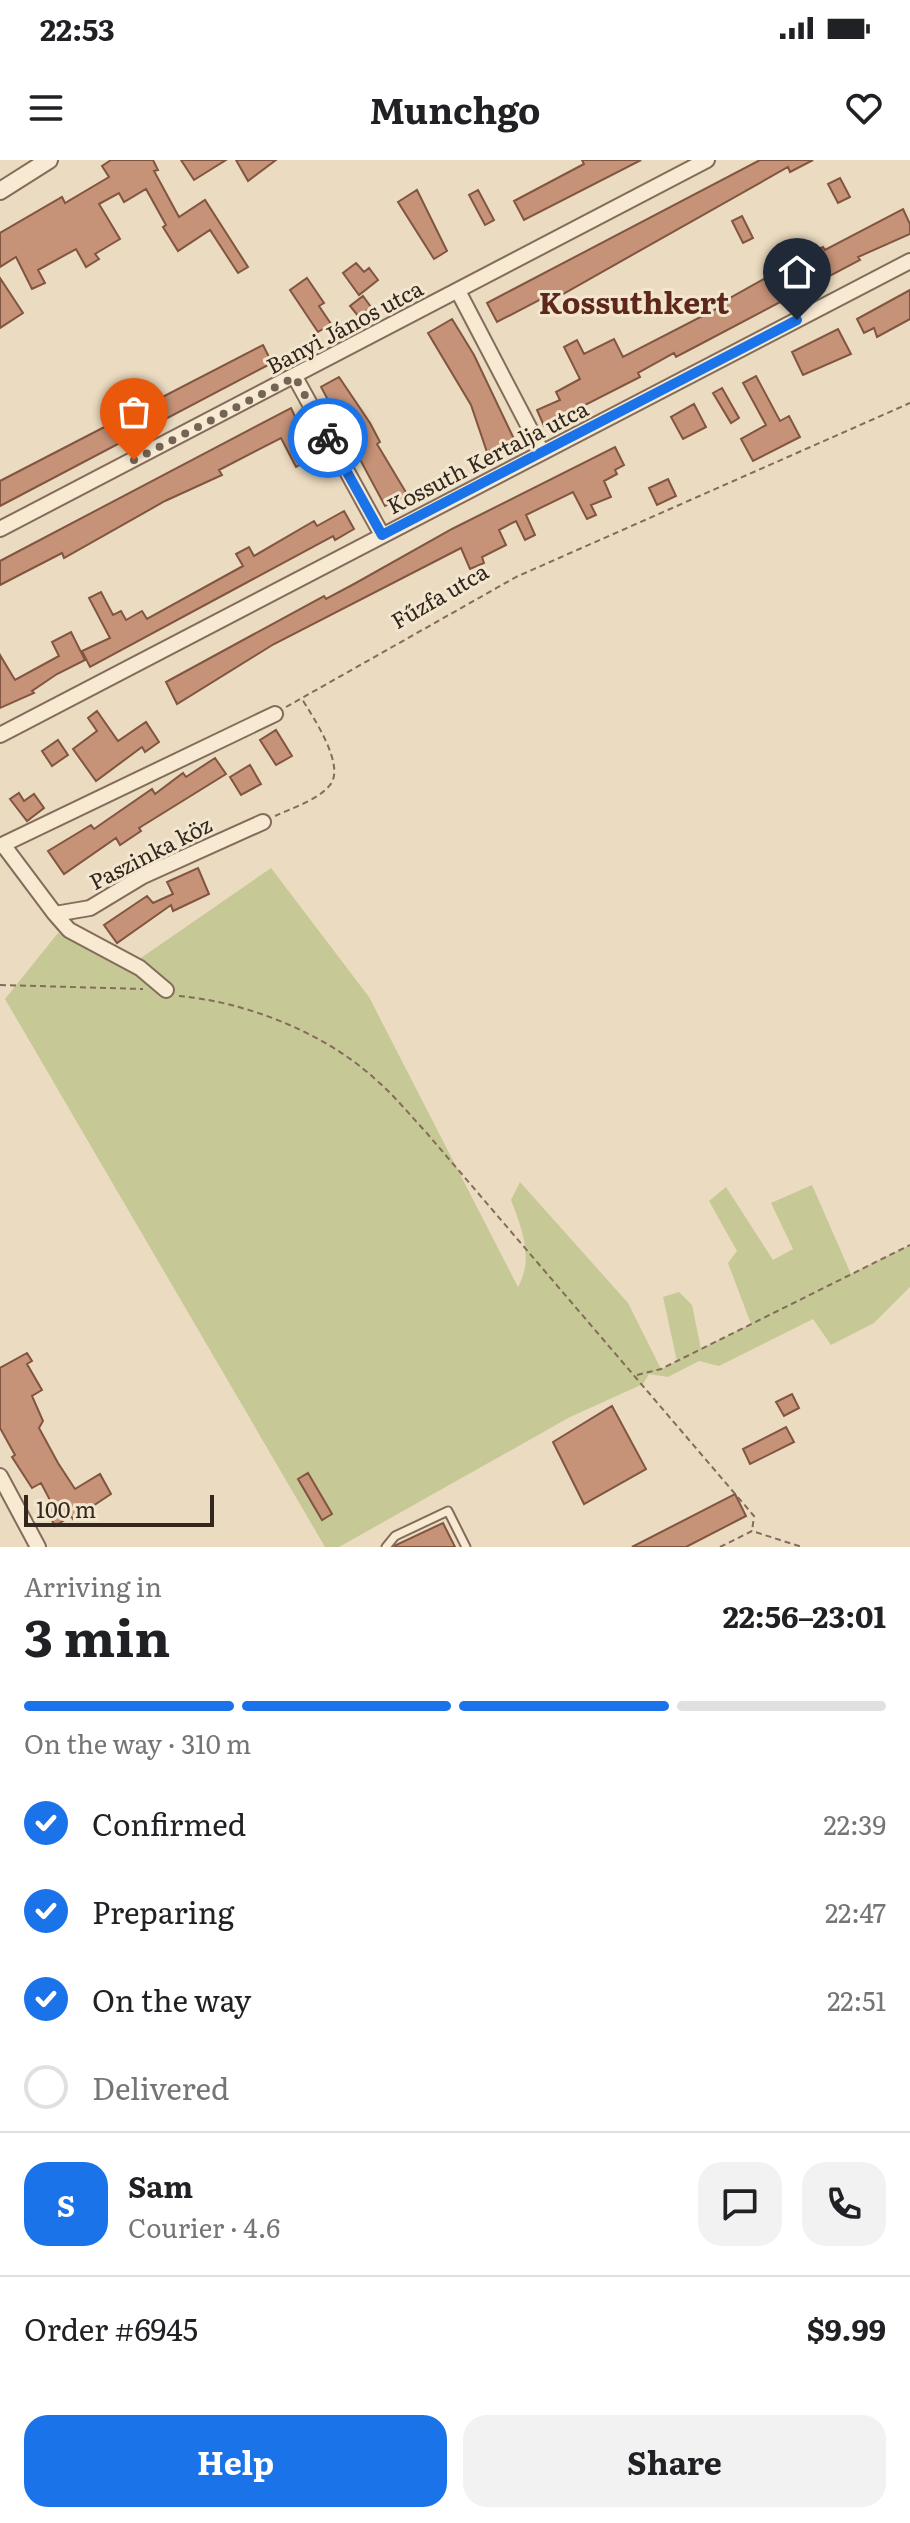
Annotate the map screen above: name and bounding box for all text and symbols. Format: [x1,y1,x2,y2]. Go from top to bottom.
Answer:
text: 22:53 [40,6,115,50]
text: Munchgo [369,82,541,135]
icon: menu [24,86,68,130]
icon: heart [842,86,886,130]
pin [763,238,831,320]
icon: home [775,250,819,294]
street label: Banyi János utca [260,271,428,381]
district label: Kossuthkert [539,279,730,323]
pin [100,378,168,460]
icon: bag [112,390,156,434]
street label: Kossuth Kertalja utca [380,391,594,521]
courier [288,398,368,478]
icon: bike [306,416,350,460]
street label: Fűzfa utca [384,554,494,636]
street label: Paszinka köz [83,807,217,897]
scale bar [24,1491,214,1527]
text: 100 m [36,1492,96,1525]
text: Arriving in [24,1566,162,1605]
text: 22:56–23:01 [723,1593,886,1637]
text: 3 min [24,1596,170,1673]
text: On the way · 310 m [24,1723,251,1762]
icon: check [24,1801,68,1845]
text: Confirmed [92,1801,246,1845]
text: 22:39 [824,1804,886,1843]
icon: check [24,1889,68,1933]
text: Preparing [92,1889,234,1933]
text: 22:47 [825,1892,886,1931]
icon: check [24,1977,68,2021]
text: On the way [92,1977,251,2021]
text: 22:51 [827,1980,886,2019]
text: Delivered [92,2065,229,2109]
button: chat [698,2162,782,2246]
button: phone [802,2162,886,2246]
text: Sam [128,2163,193,2207]
text: S [57,2182,75,2226]
text: Courier · 4.6 [128,2207,280,2246]
text: Order #6945 [24,2306,198,2350]
text: $9.99 [807,2306,886,2350]
button: Help [24,2415,447,2507]
button: Share [463,2415,886,2507]

